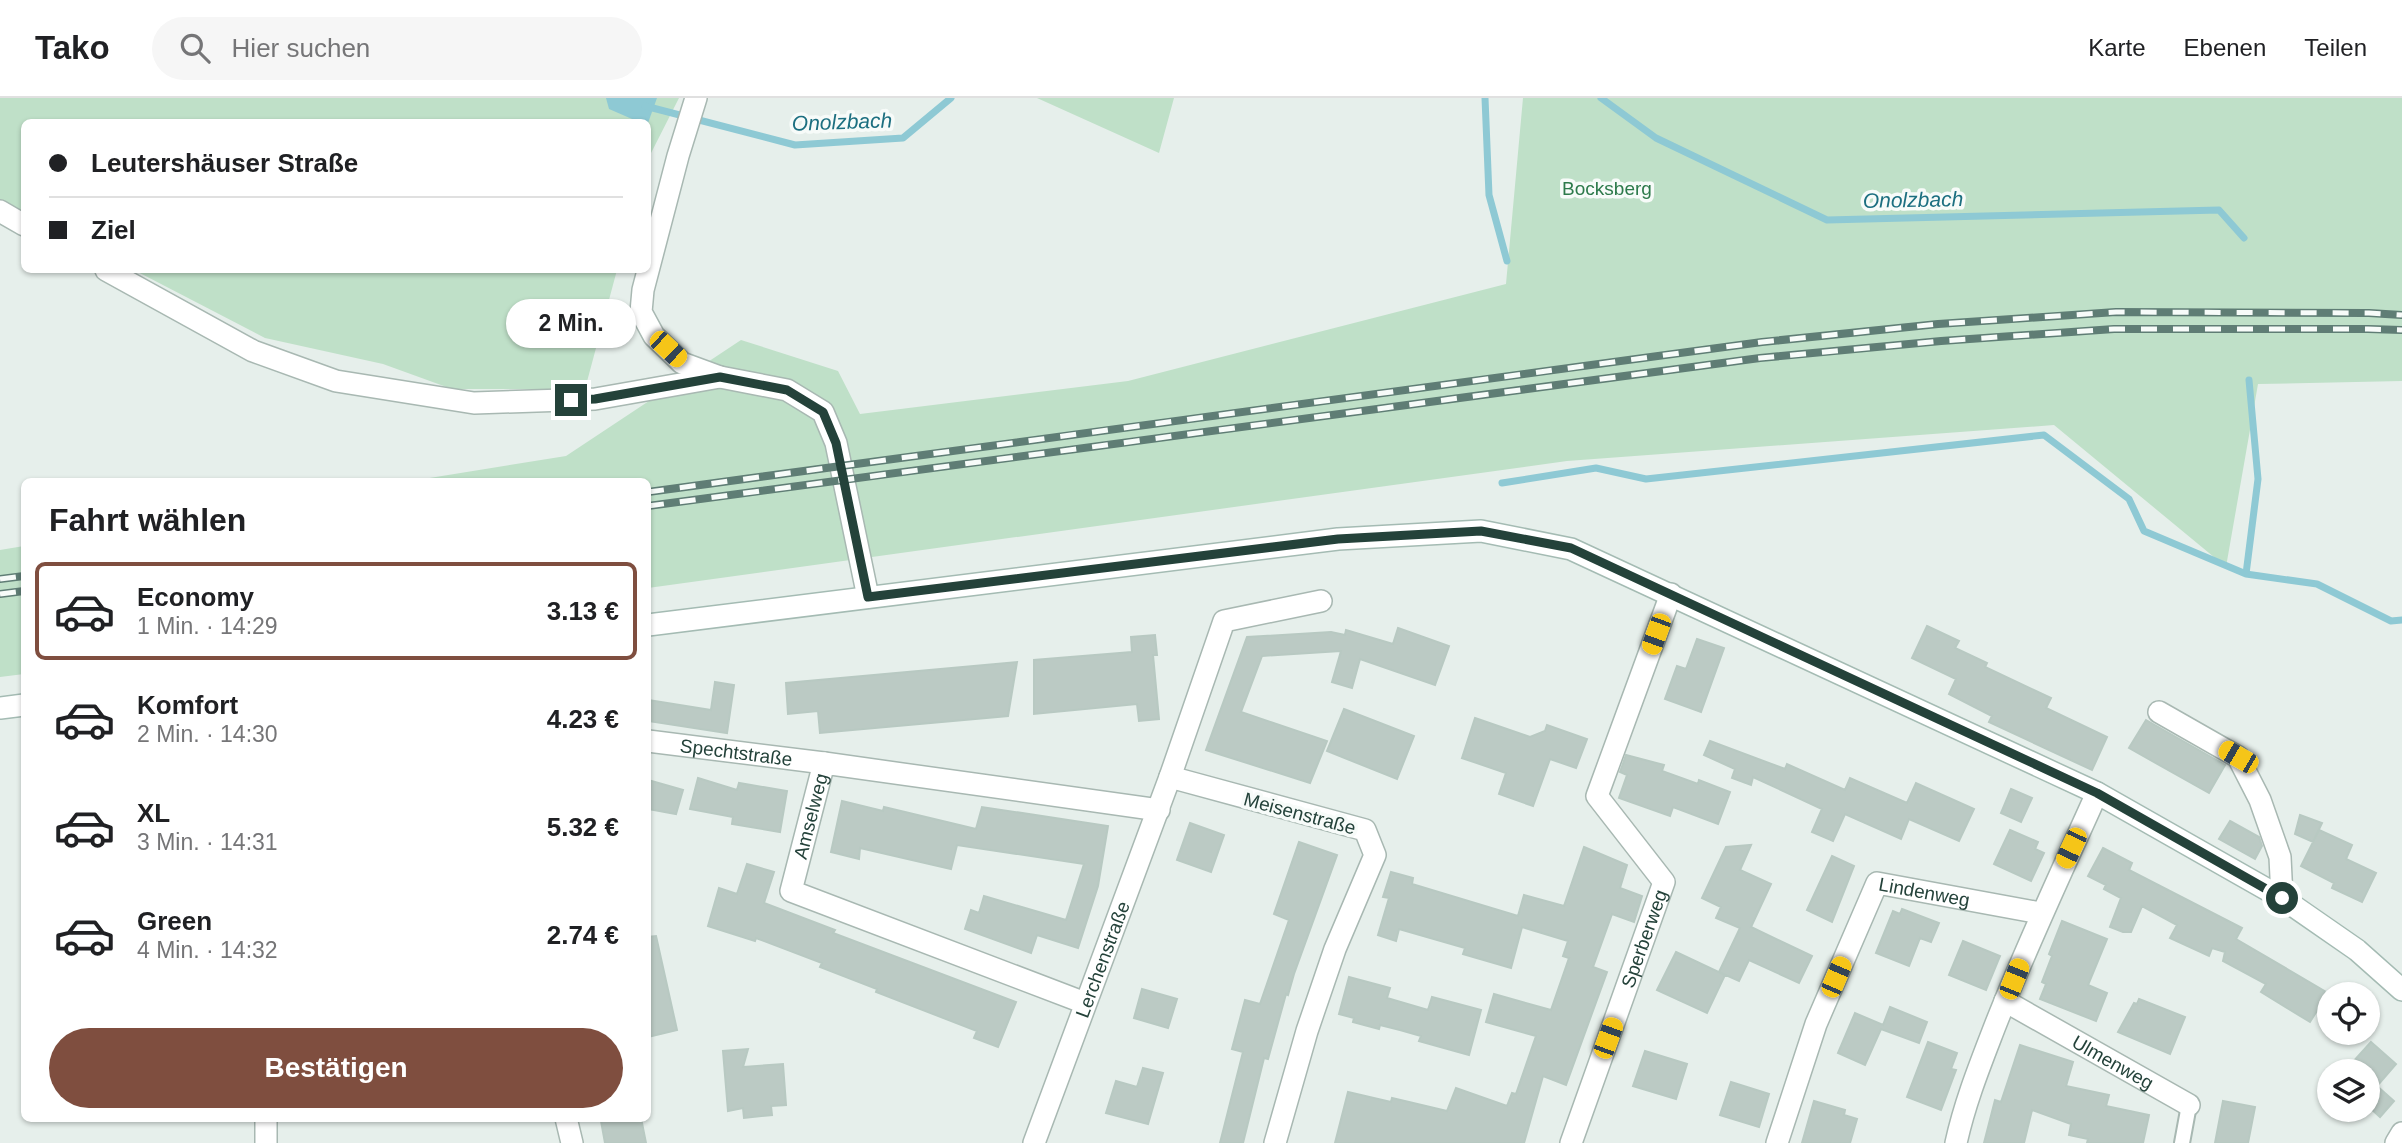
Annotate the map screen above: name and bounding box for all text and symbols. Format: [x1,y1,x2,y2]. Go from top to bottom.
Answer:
search box [152,17,642,80]
text: Tako [35,29,110,66]
icon: search [176,29,214,67]
text: Hier suchen [232,33,370,63]
text: Karte [2088,34,2146,61]
text: Ebenen [2184,34,2266,61]
text: Teilen [2304,34,2367,61]
water label: Onolzbach [791,108,893,135]
text: Leutershäuser Straße [91,148,358,178]
park label: Bocksberg [1562,178,1652,199]
water label: Onolzbach [1863,187,1963,212]
text: Ziel [91,215,136,245]
callout: 2 Min. [506,299,636,348]
text: 2 Min. [538,310,604,336]
car [646,327,691,371]
route end [555,384,587,416]
text: Fahrt wählen [49,502,246,538]
icon: car [53,580,116,643]
text: Economy [137,582,254,612]
text: 3.13 € [547,596,619,626]
car [1639,611,1674,657]
text: 1 Min. · 14:29 [137,613,278,639]
icon: car [53,688,116,751]
text: Komfort [137,690,238,720]
text: 4.23 € [547,704,619,734]
text: 2 Min. · 14:30 [137,721,278,747]
street label: Spechtstraße [679,735,794,770]
car [2215,737,2262,777]
street label: Amselweg [790,771,832,861]
street label: Meisenstraße [1242,788,1358,839]
icon: car [53,796,116,859]
text: XL [137,798,170,828]
text: 5.32 € [547,812,619,842]
car [2053,825,2090,871]
text: 3 Min. · 14:31 [137,829,278,855]
street label: Lindenweg [1877,874,1971,911]
route start [2266,882,2298,914]
street label: Sperberweg [1617,887,1671,991]
street label: Lerchenstraße [1072,898,1134,1021]
icon: car [53,904,116,967]
text: Green [137,906,212,936]
text: 2.74 € [547,920,619,950]
text: 4 Min. · 14:32 [137,937,278,963]
car [1819,954,1854,1000]
car [1997,956,2032,1002]
map controls [2317,982,2380,1122]
button: locate [2317,982,2380,1045]
car [1591,1015,1626,1061]
button: Bestätigen [49,1028,623,1108]
street label: Ulmenweg [2068,1031,2157,1094]
button: layers [2317,1059,2380,1122]

